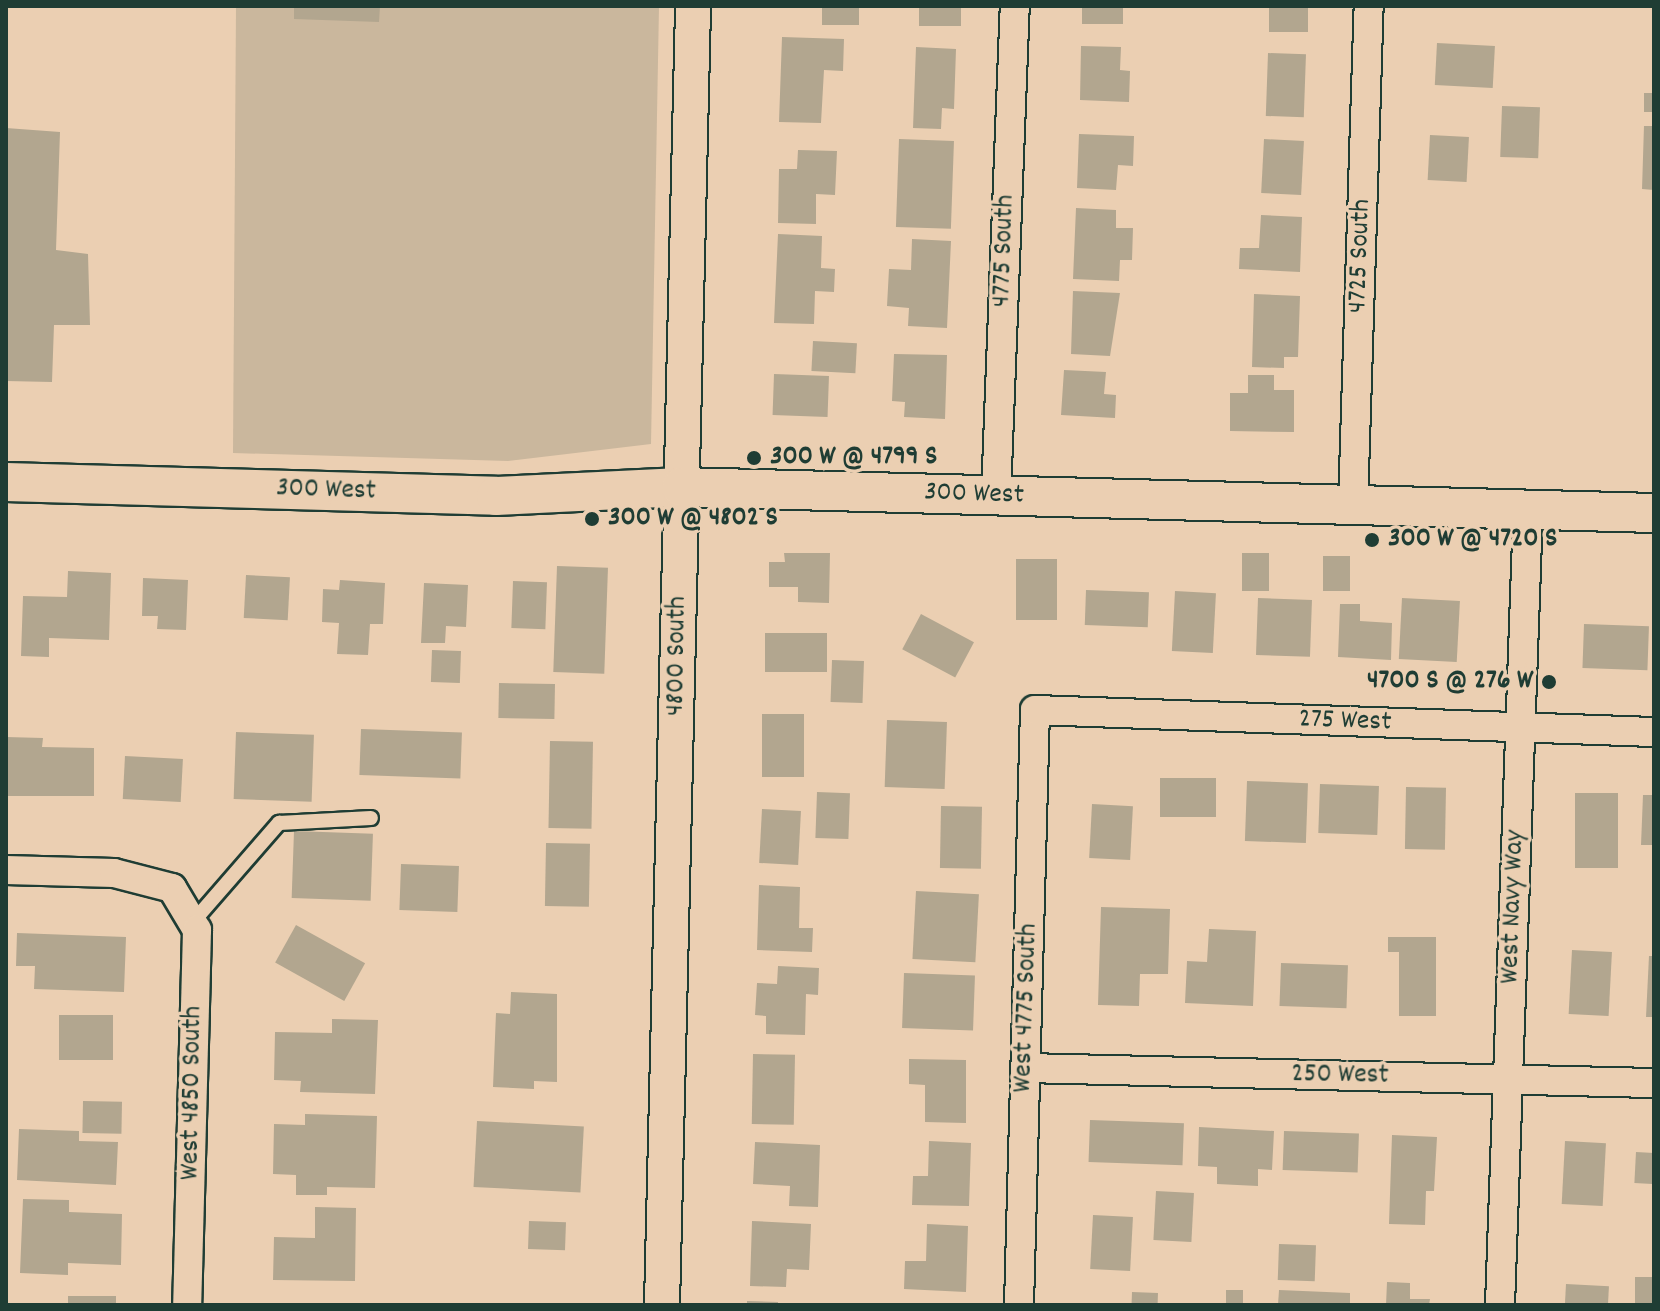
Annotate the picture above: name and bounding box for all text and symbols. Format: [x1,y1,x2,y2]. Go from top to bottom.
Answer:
street label: 4775 South [986,194,1024,308]
street label: 4725 South [1342,198,1380,314]
place label: 300 W @ 4799 S [770,441,937,475]
marker: 300 W @ 4799 S [745,449,763,467]
street label: 300 West [276,472,376,510]
street label: 300 West [924,476,1024,514]
place label: 300 W @ 4802 S [608,502,778,536]
marker: 300 W @ 4802 S [583,510,601,528]
place label: 300 W @ 4720 S [1388,523,1557,557]
marker: 300 W @ 4720 S [1363,531,1381,549]
street label: 4800 South [660,596,696,716]
place label: 4700 S @ 276 W [1367,665,1533,699]
marker: 4700 S @ 276 W [1540,673,1558,691]
street label: 275 West [1298,704,1392,740]
street label: West Navy Way [1495,830,1533,984]
street label: West 4775 South [1007,923,1047,1093]
street label: West 4850 South [175,1006,211,1180]
street label: 250 West [1291,1058,1389,1094]

